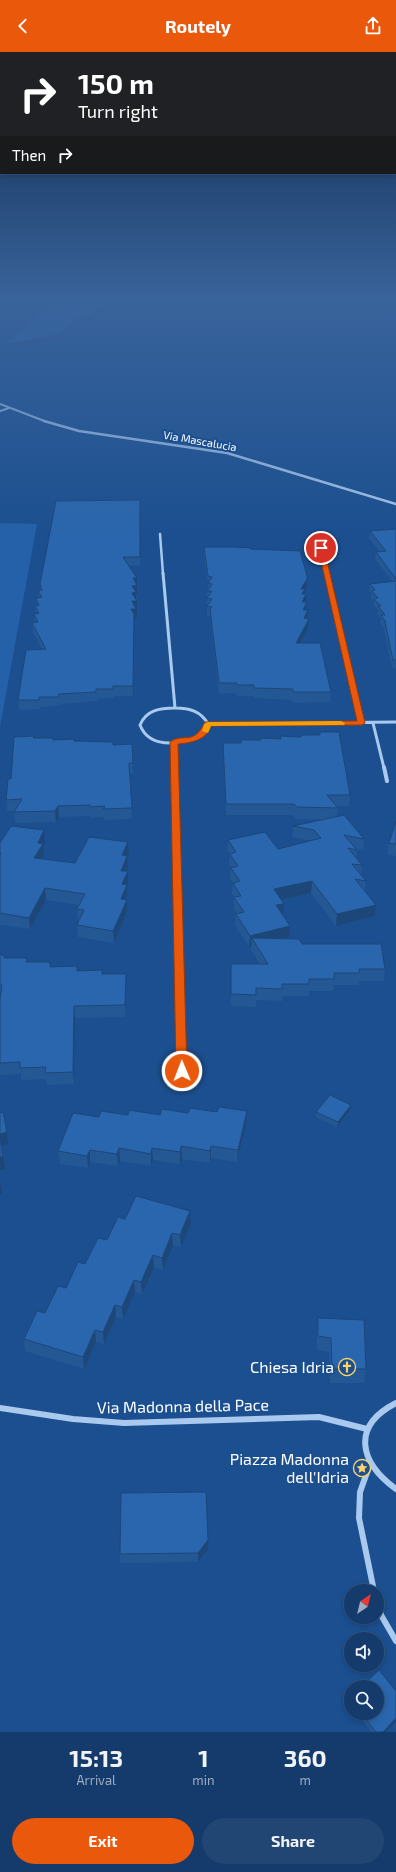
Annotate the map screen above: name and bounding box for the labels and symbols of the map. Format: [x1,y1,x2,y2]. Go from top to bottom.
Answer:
street label: Via Mascalucia [162,428,238,453]
pin [304,531,338,565]
position arrow [161,1050,203,1092]
place label: Chiesa Idria [250,1357,334,1376]
church icon: Chiesa Idria [337,1357,357,1377]
street label: Via Madonna della Pace [97,1394,269,1417]
place label: Piazza Madonna dell'Idria [230,1449,349,1486]
place icon: Piazza Madonna dell'Idria [352,1458,372,1478]
north arrow [344,1584,384,1624]

